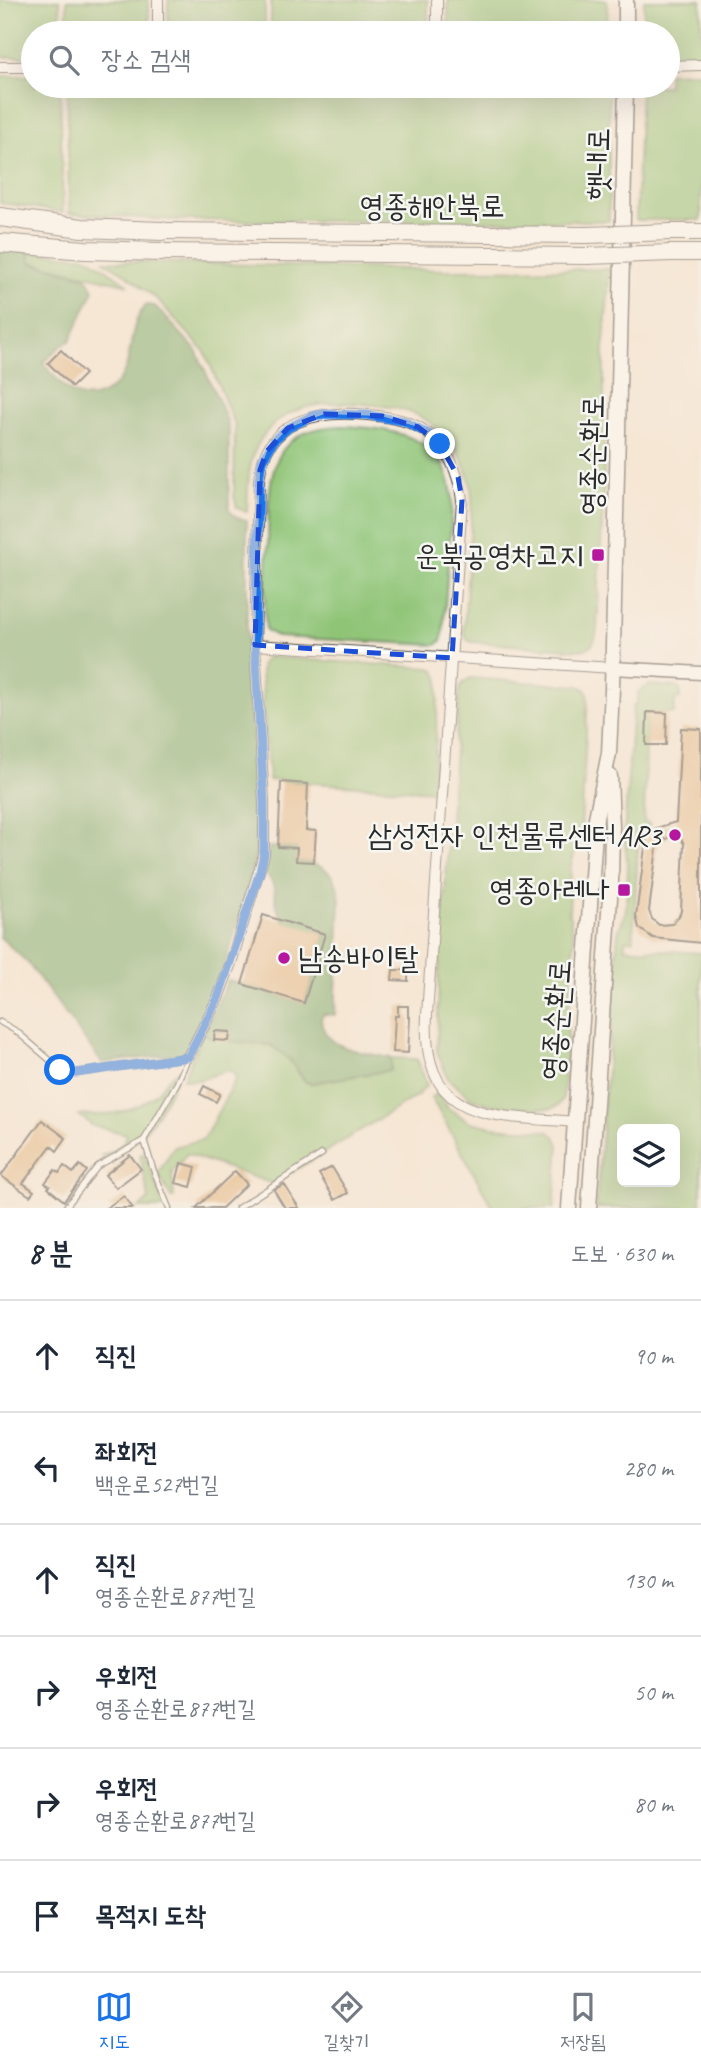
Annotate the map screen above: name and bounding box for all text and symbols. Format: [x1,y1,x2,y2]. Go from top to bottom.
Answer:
search box [21,21,680,98]
icon: search [45,41,83,79]
text: 장소 검색 [101,43,191,76]
street label: 햇내로 [578,127,618,201]
street label: 영종해안북로 [360,187,504,225]
street label: 영종순환로 [572,394,612,516]
route end [424,428,455,459]
place label: 운북공영차고지 [415,536,584,574]
marker: 운북공영차고지 [590,547,606,563]
place label: 삼성전자 인천물류센터AR3 [368,816,663,854]
marker: 삼성전자 인천물류센터AR3 [667,827,683,843]
place label: 영종아레나 [489,871,610,909]
marker: 영종아레나 [616,882,632,898]
place label: 남송바이탈 [298,939,419,977]
marker: 남송바이탈 [276,950,292,966]
street label: 영종순환로 [533,958,579,1082]
route start [44,1054,75,1085]
map controls [617,1124,680,1187]
button: layers [617,1124,680,1187]
text: 8 분 [28,1234,73,1272]
text: 도보 · 630 m [571,1239,673,1268]
icon: ahead [28,1337,66,1375]
text: 직진 [95,1339,137,1372]
text: 90 m [634,1342,673,1371]
text: 좌회전 [95,1436,158,1469]
icon: left [28,1449,66,1487]
text: 280 m [624,1454,673,1483]
text: 백운로527번길 [95,1470,219,1499]
text: 직진 [95,1548,137,1581]
icon: ahead [28,1561,66,1599]
text: 130 m [624,1566,673,1595]
text: 영종순환로877번길 [95,1582,256,1611]
text: 우회전 [95,1660,158,1693]
icon: right [28,1673,66,1711]
text: 50 m [634,1678,673,1707]
text: 영종순환로877번길 [95,1694,256,1723]
text: 우회전 [95,1772,158,1805]
icon: right [28,1785,66,1823]
text: 80 m [634,1790,673,1819]
text: 영종순환로877번길 [95,1806,256,1835]
icon: arrive [28,1897,66,1935]
text: 목적지 도착 [95,1899,206,1932]
tab: 지도 [95,1988,133,2055]
tab: 길찾기 [324,1988,369,2055]
tab: 저장됨 [560,1988,606,2055]

